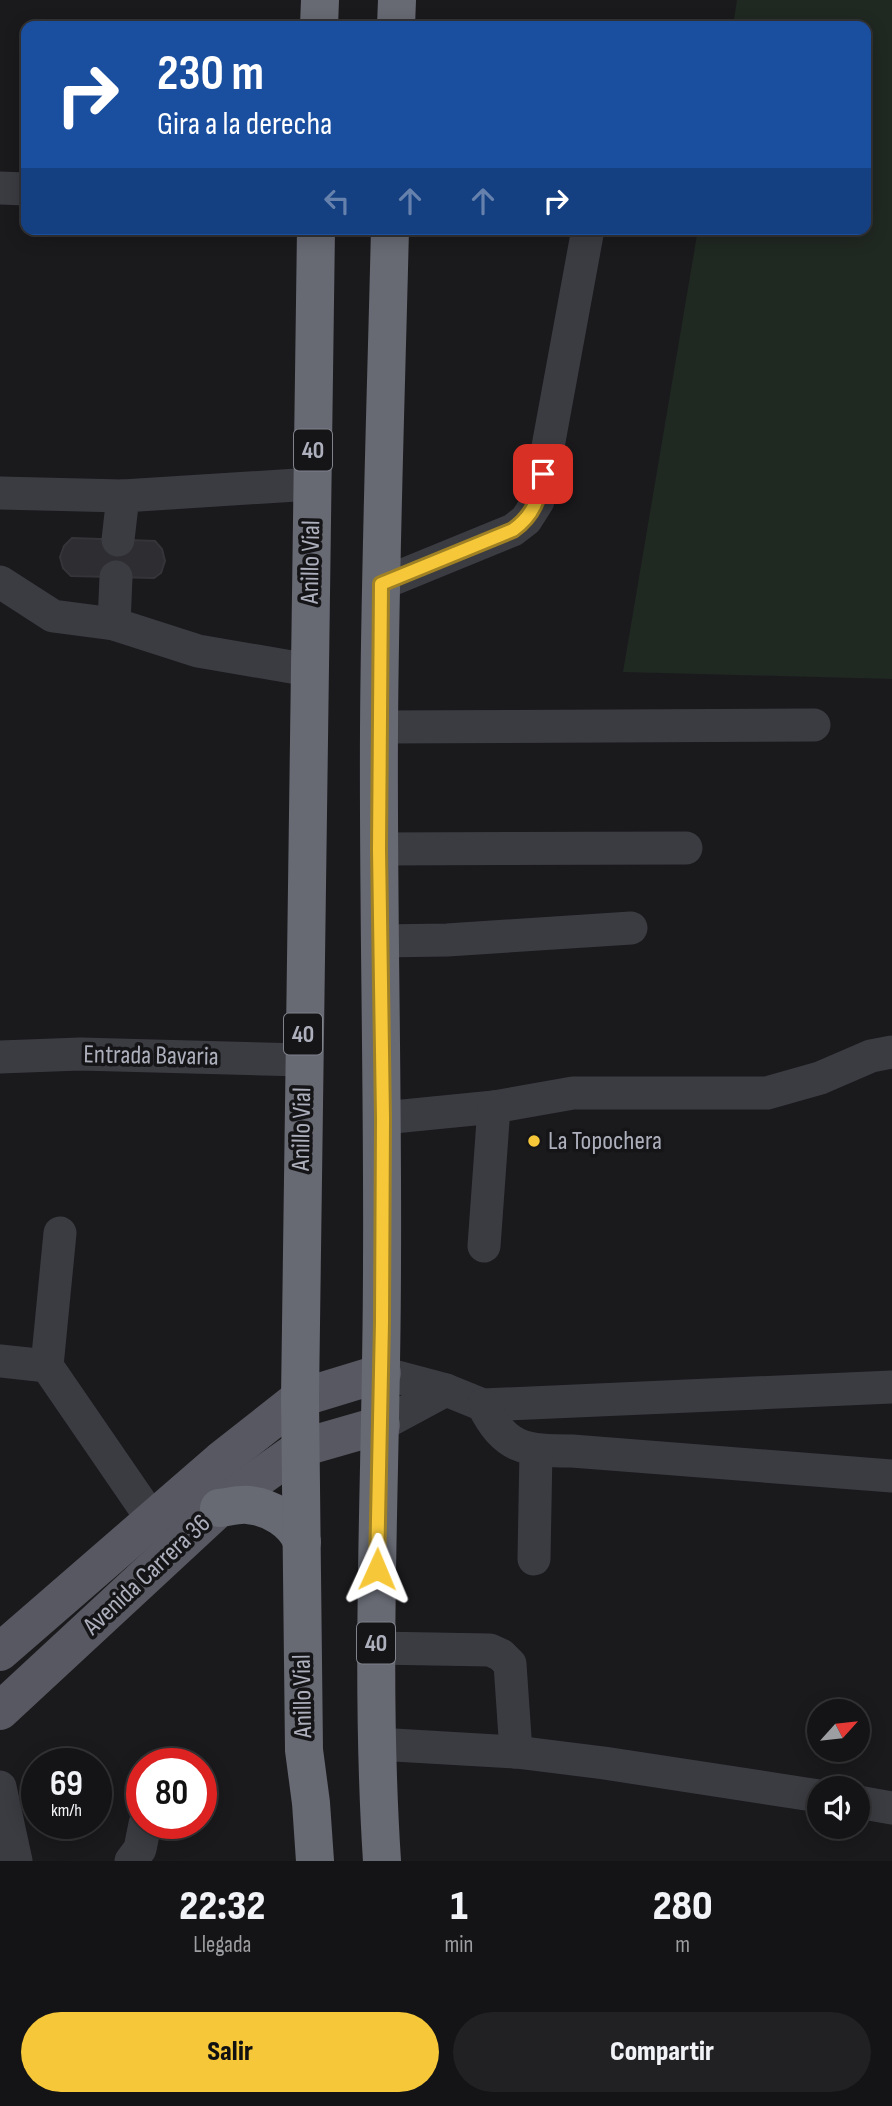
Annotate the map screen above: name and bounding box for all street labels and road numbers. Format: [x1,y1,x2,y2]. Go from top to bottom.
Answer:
road number: 40 [294,430,332,471]
street label: Anillo Vial [295,520,327,605]
road number: 40 [284,1014,322,1054]
street label: Entrada Bavaria [83,1039,219,1073]
street label: Anillo Vial [286,1087,318,1172]
street label: Avenida Carrera 36 [76,1508,217,1642]
road number: 40 [357,1623,395,1664]
street label: Anillo Vial [287,1654,319,1739]

